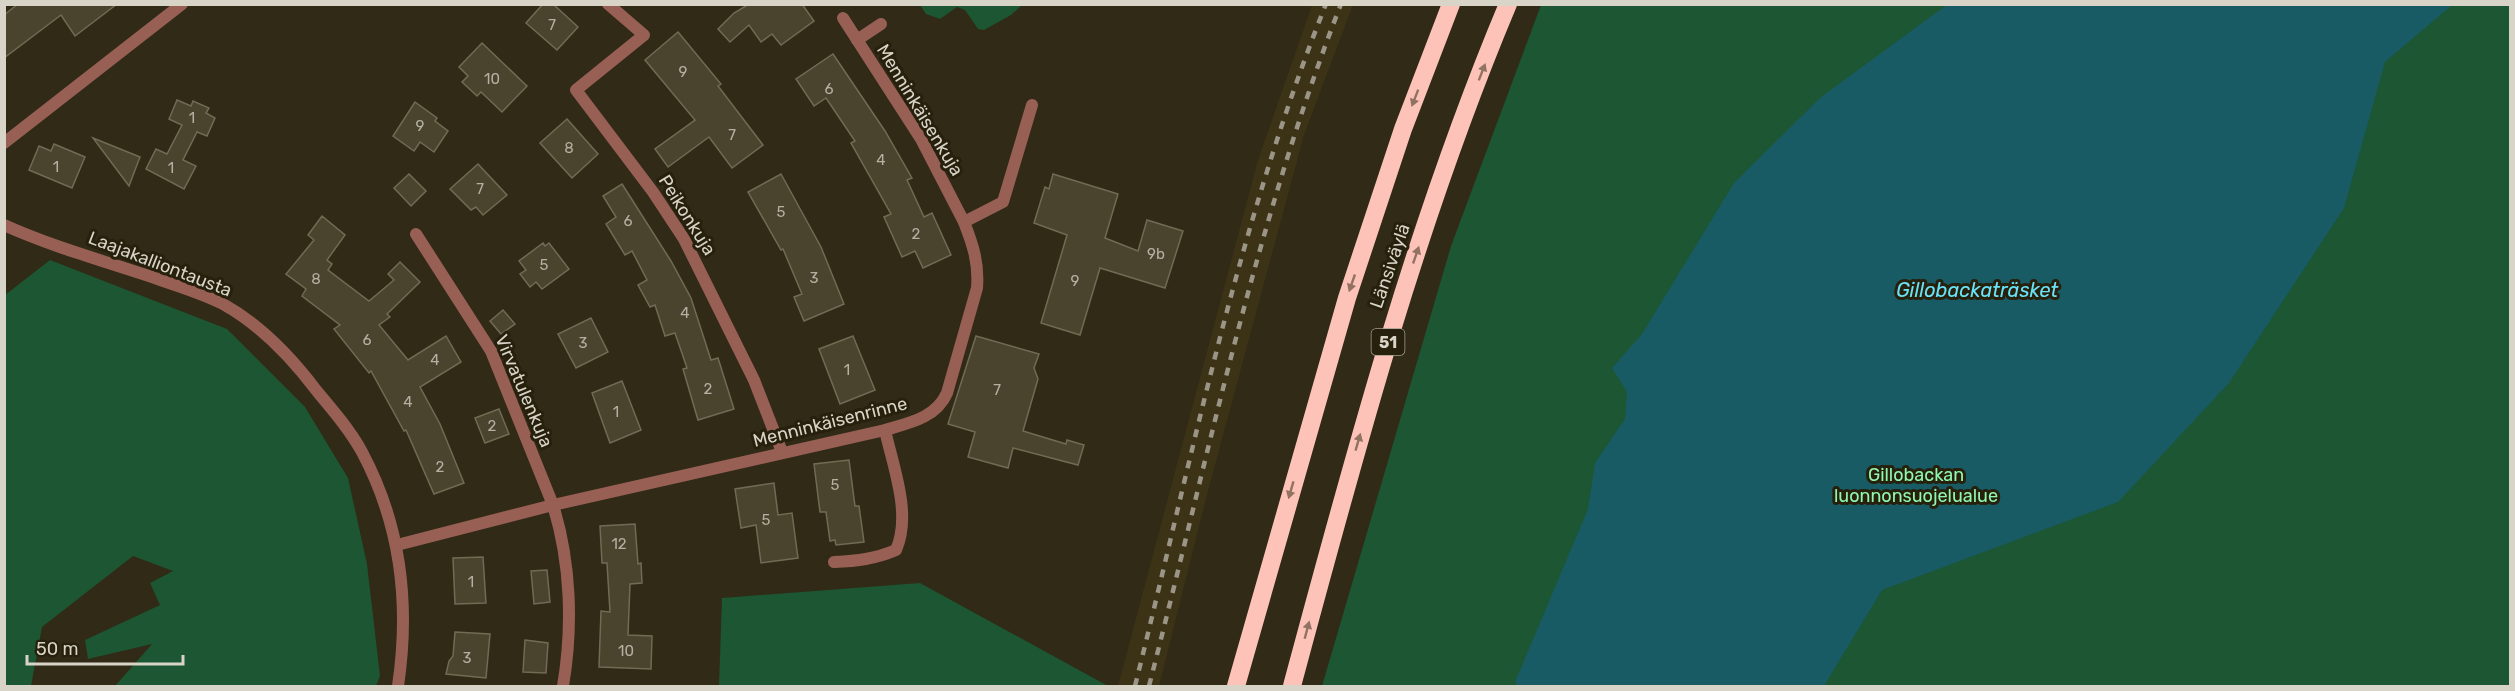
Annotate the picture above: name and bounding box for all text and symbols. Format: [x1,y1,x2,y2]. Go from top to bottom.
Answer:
house number: 7 [548,16,556,34]
street label: Menninkäisenkuja [872,40,968,180]
house number: 9 [679,63,688,81]
one-way arrow [1478,63,1487,81]
house number: 10 [484,70,500,88]
house number: 6 [824,80,834,98]
one-way arrow [1410,90,1420,108]
house number: 1 [189,109,195,127]
house number: 9 [416,117,425,135]
house number: 7 [728,126,736,144]
house number: 8 [564,139,574,157]
house number: 4 [876,151,886,169]
house number: 1 [53,158,59,176]
house number: 1 [168,159,174,177]
street label: Peikonkuja [654,171,720,259]
house number: 7 [476,180,484,198]
house number: 5 [777,203,786,221]
house number: 6 [623,212,633,230]
street label: Länsiväylä [1365,221,1415,311]
house number: 2 [912,225,921,243]
street label: Laajakalliontausta [85,227,235,301]
house number: 9b [1147,245,1165,263]
one-way arrow [1411,246,1421,264]
house number: 5 [540,256,549,274]
house number: 3 [809,269,819,287]
house number: 8 [311,270,321,288]
house number: 9 [1071,272,1080,290]
one-way arrow [1346,274,1356,292]
water label: Gillobackaträsket [1896,278,2058,302]
house number: 4 [680,304,690,322]
road number: 51 [1372,329,1404,355]
house number: 6 [362,331,372,349]
street label: Virvatulenkuja [490,331,558,451]
house number: 3 [578,334,588,352]
house number: 4 [430,351,440,369]
house number: 1 [844,361,850,379]
house number: 2 [704,380,713,398]
house number: 7 [993,381,1001,399]
street label: Menninkäisenrinne [751,392,909,452]
house number: 4 [403,393,413,411]
house number: 1 [613,403,619,421]
house number: 2 [488,417,497,435]
one-way arrow [1354,433,1364,451]
house number: 2 [436,458,445,476]
park label: Gillobackan luonnonsuojelualue [1834,464,1998,507]
house number: 5 [831,476,840,494]
one-way arrow [1286,481,1295,499]
house number: 5 [762,511,771,529]
house number: 12 [611,535,627,553]
house number: 1 [468,573,474,591]
one-way arrow [1303,621,1312,639]
scale bar [27,628,183,666]
text: 50 m [36,638,79,660]
house number: 10 [618,642,634,660]
house number: 3 [462,649,472,667]

